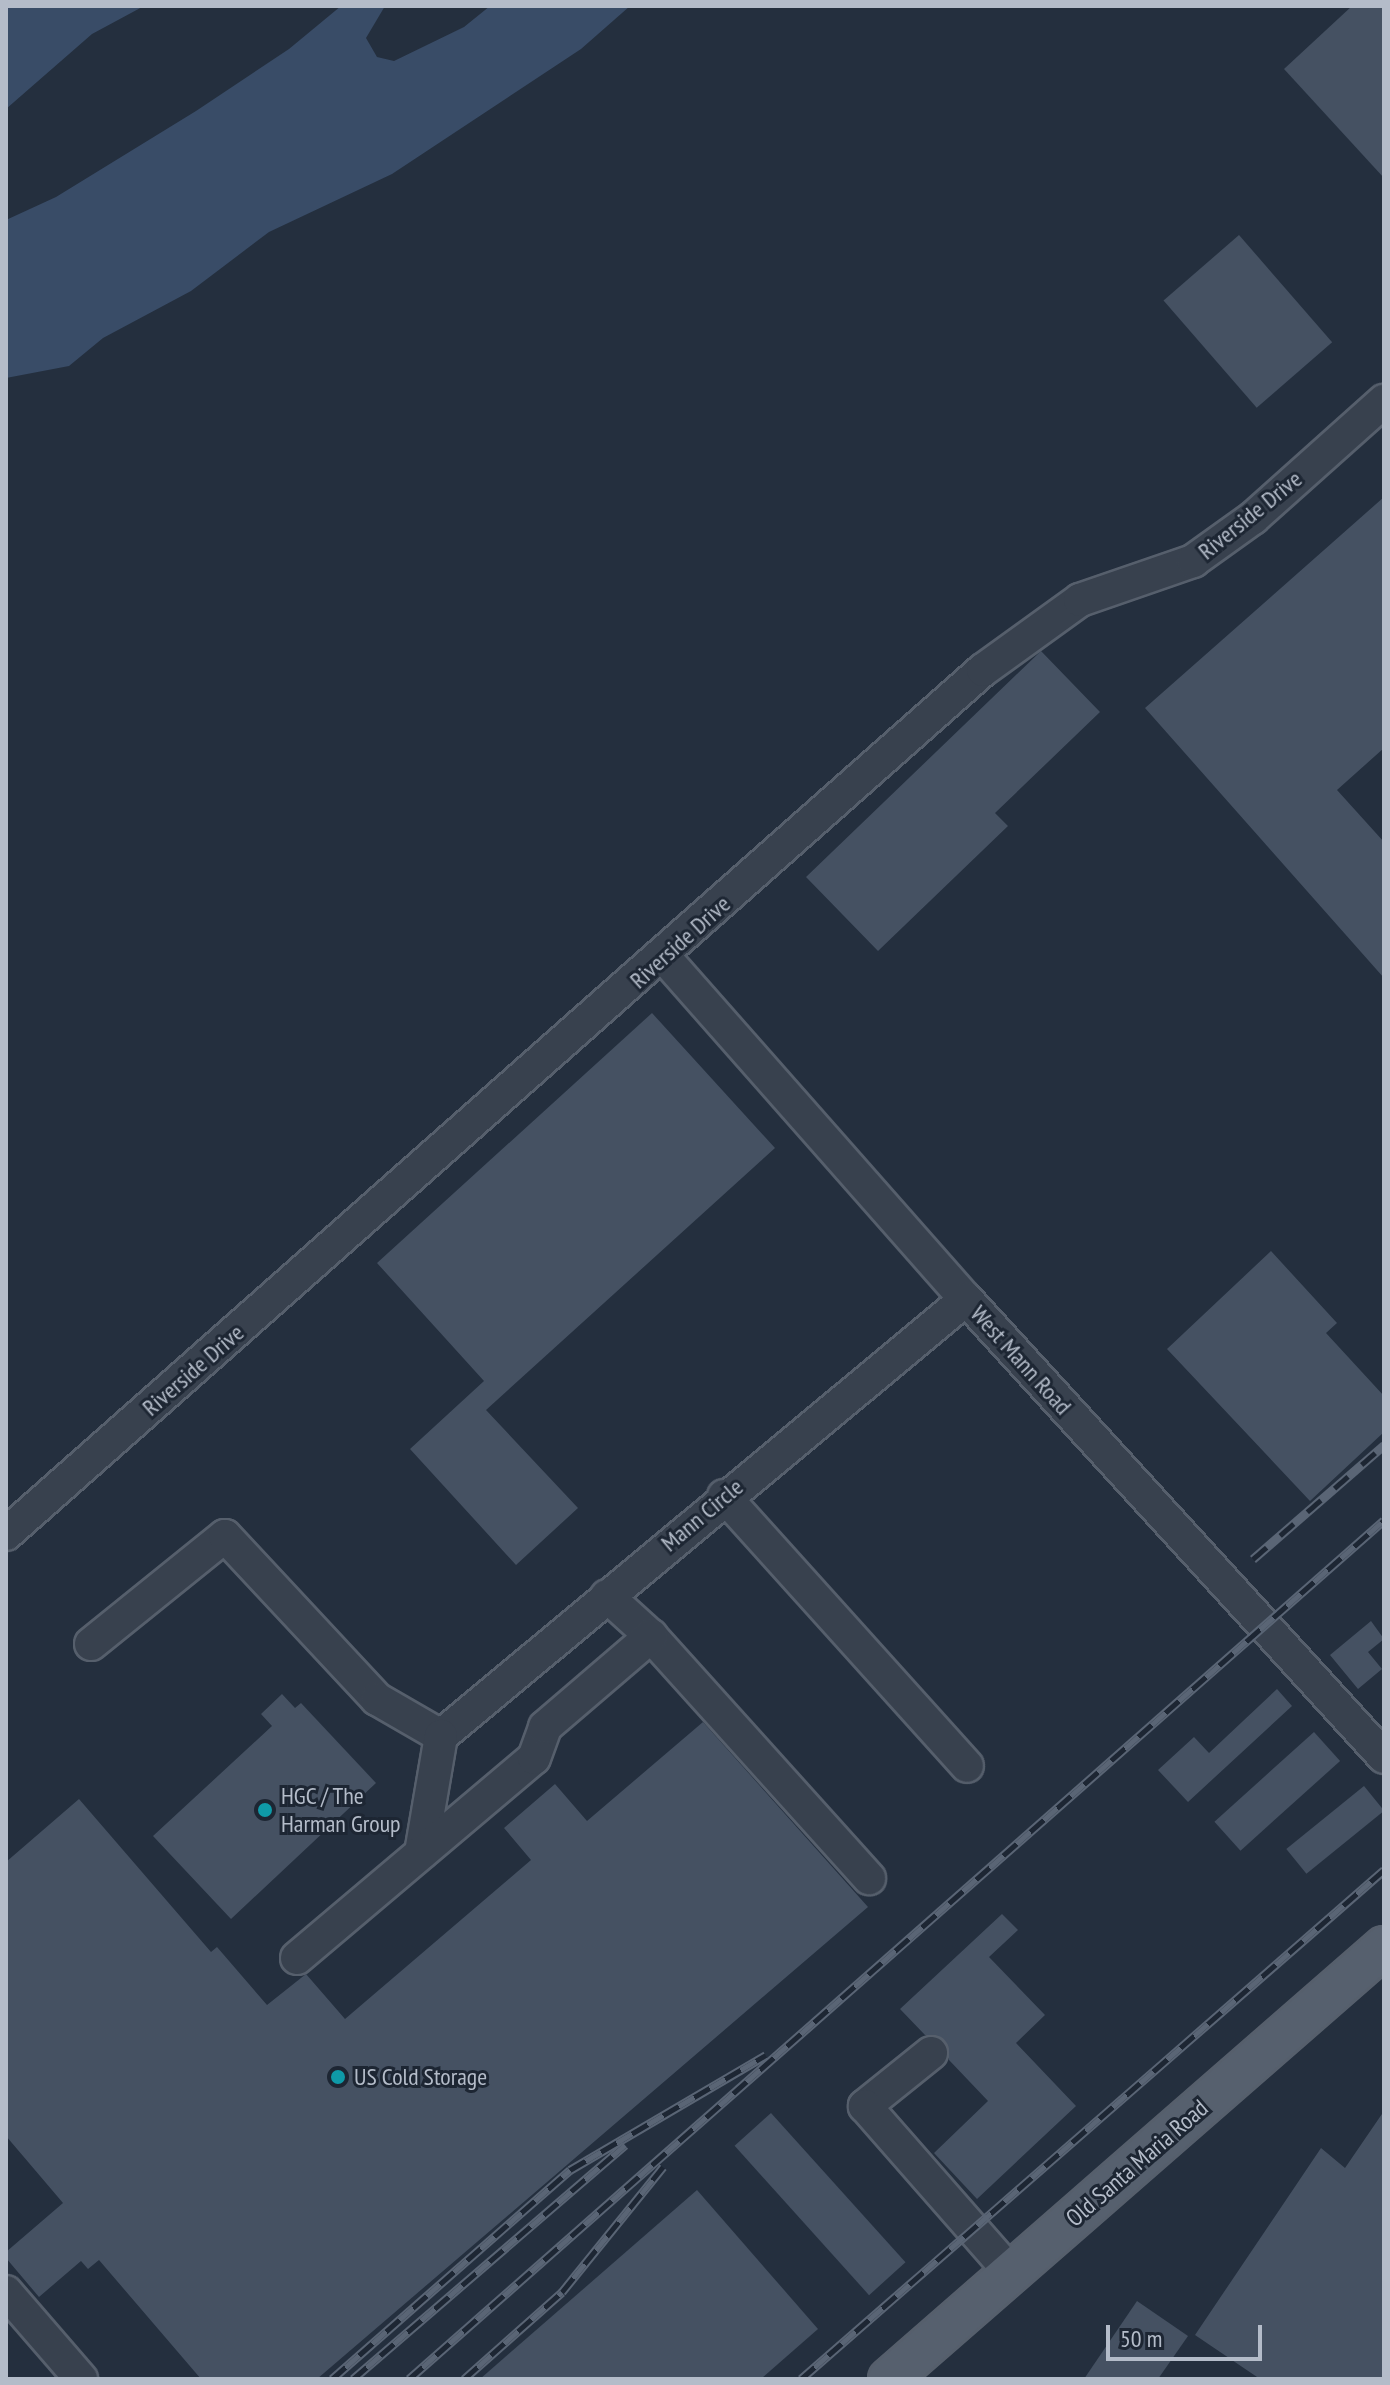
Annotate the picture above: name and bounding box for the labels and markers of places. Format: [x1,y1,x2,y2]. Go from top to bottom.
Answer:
place label: HGC / The Harman Group [281,1782,400,1838]
marker: HGC / The Harman Group [256,1801,274,1819]
place label: US Cold Storage [354,2063,487,2091]
marker: US Cold Storage [329,2068,347,2086]

